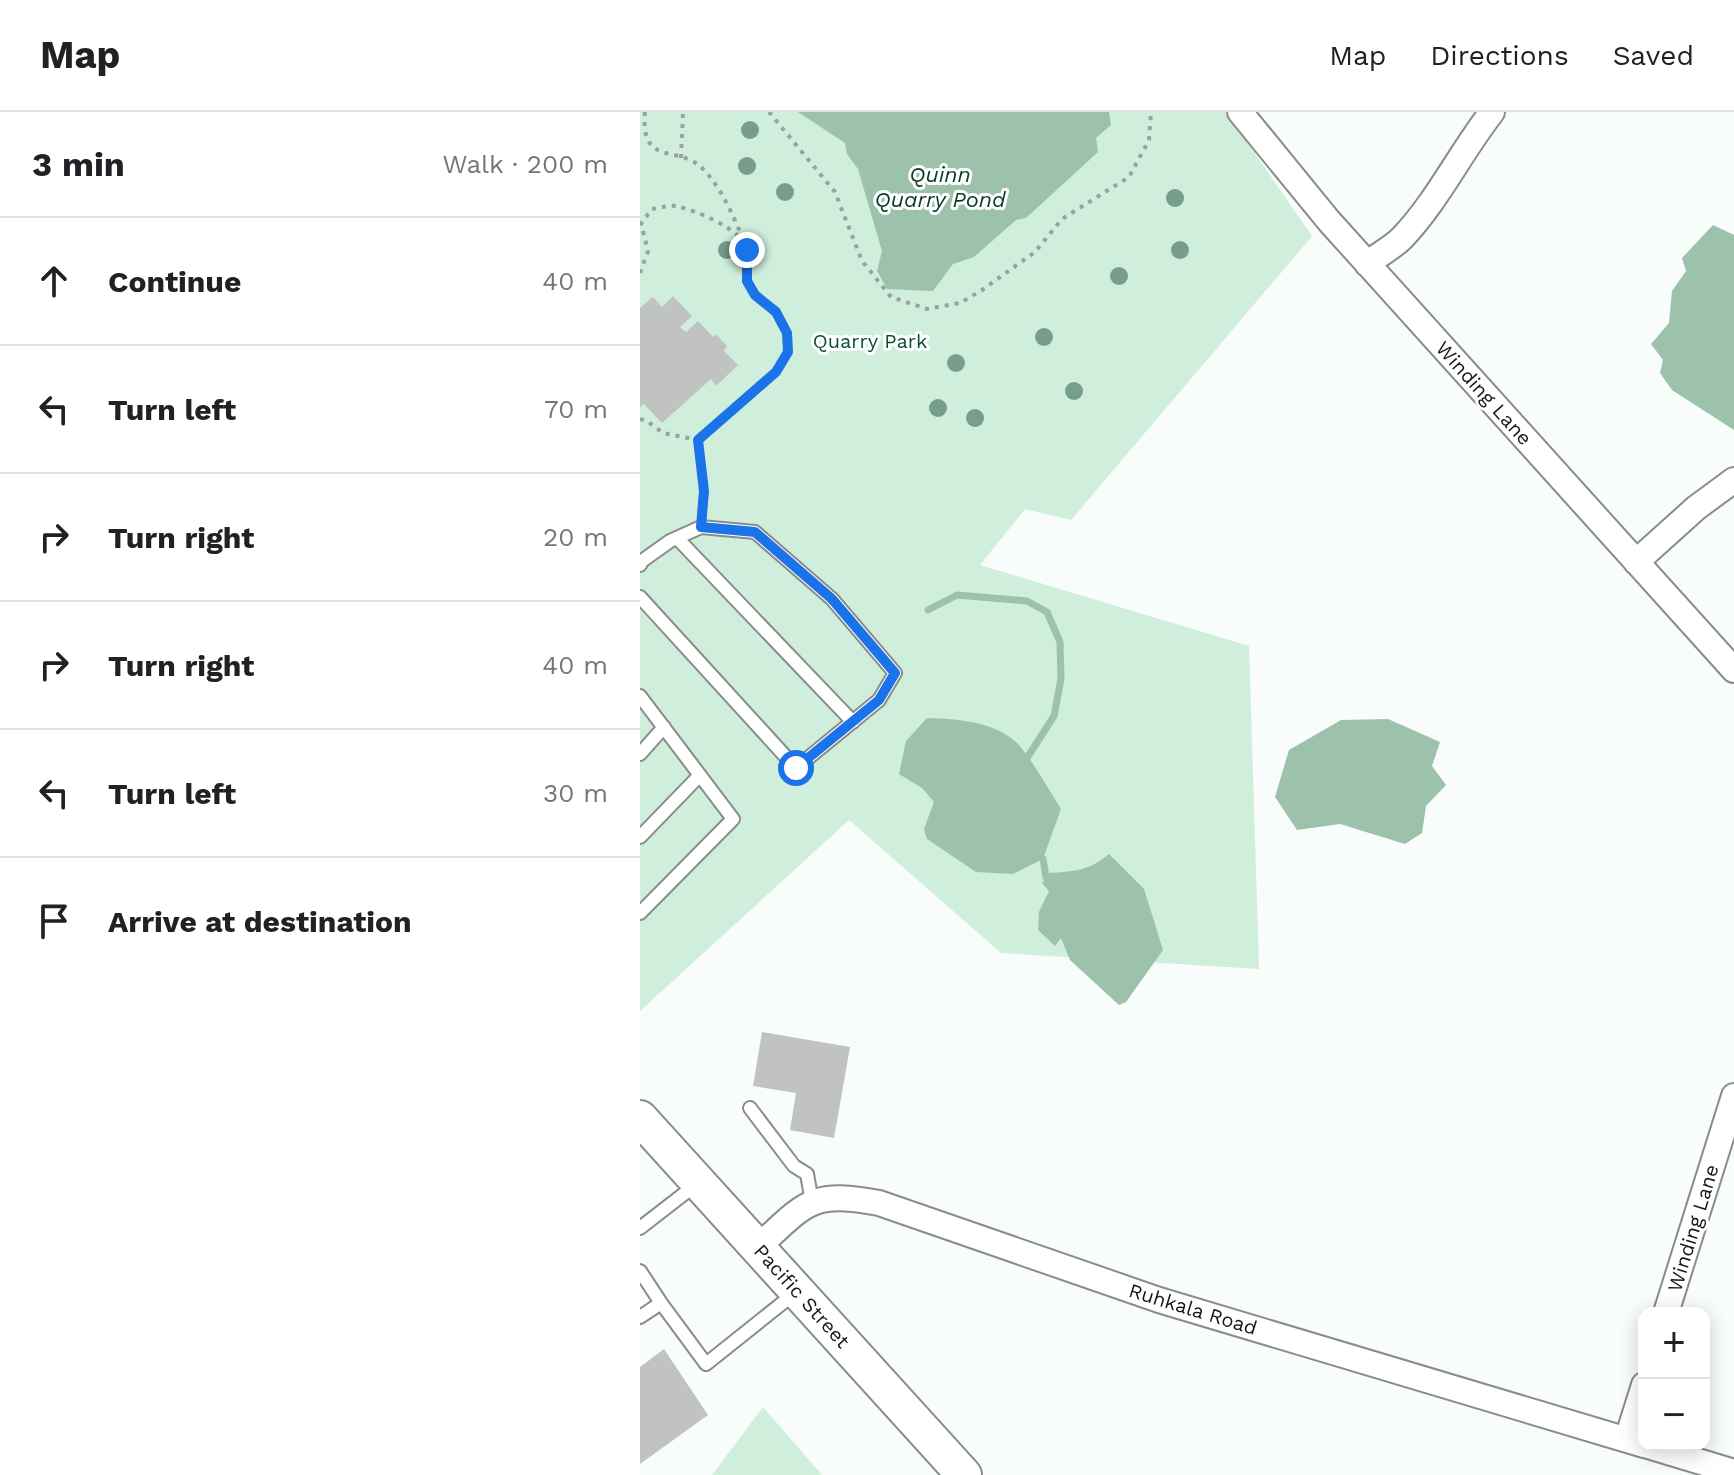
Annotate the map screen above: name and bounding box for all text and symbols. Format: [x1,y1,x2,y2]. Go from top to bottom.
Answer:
text: Map [40,33,120,77]
text: Map [1329,39,1386,72]
text: Directions [1430,39,1569,72]
text: Saved [1613,39,1694,72]
text: 3 min [32,144,125,184]
text: Walk · 200 m [442,149,608,179]
water label: Quinn Quarry Pond [875,162,1007,212]
route end [729,232,765,268]
icon: ahead [32,259,76,303]
text: Continue [108,264,241,299]
text: 40 m [542,266,608,296]
park label: Quarry Park [813,329,927,353]
street label: Winding Lane [1431,336,1537,450]
icon: left [32,387,76,431]
text: Turn left [108,392,236,427]
text: 70 m [544,394,608,424]
icon: right [32,515,76,559]
text: Turn right [108,520,254,555]
text: 20 m [543,522,608,552]
icon: right [32,643,76,687]
text: Turn right [108,648,254,683]
text: 40 m [542,650,608,680]
route start [778,750,814,786]
icon: left [32,771,76,815]
text: Turn left [108,776,236,811]
text: 30 m [543,778,608,808]
icon: arrive [32,899,76,943]
text: Arrive at destination [108,904,412,939]
street label: Winding Lane [1662,1161,1724,1295]
street label: Pacific Street [749,1239,855,1353]
street label: Ruhkala Road [1126,1278,1260,1340]
map controls [1638,1307,1710,1451]
button: + [1638,1307,1710,1379]
button: − [1638,1379,1710,1451]

